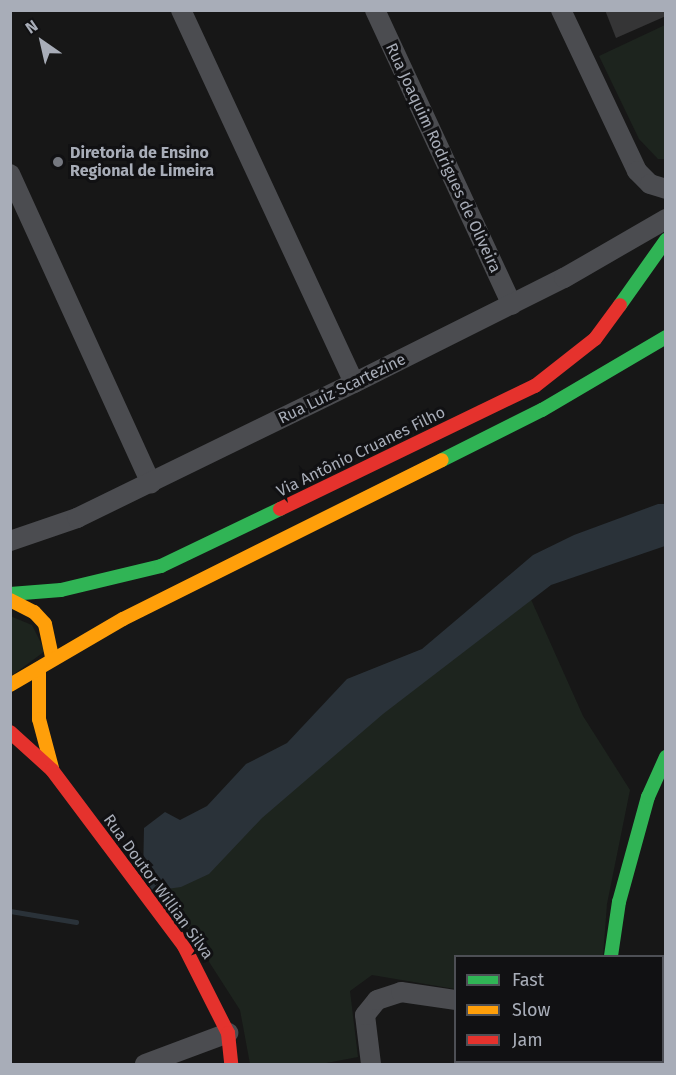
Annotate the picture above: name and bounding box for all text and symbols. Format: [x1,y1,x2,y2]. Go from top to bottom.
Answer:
north arrow [12,12,72,72]
text: N [22,16,41,38]
street label: Rua Joaquim Rodrigues de Oliveira [381,40,505,276]
place label: Diretoria de Ensino Regional de Limeira [70,143,214,181]
marker: Diretoria de Ensino Regional de Limeira [51,155,65,169]
street label: Rua Luiz Scartezine [275,350,409,428]
street label: Via Antônio Cruanes Filho [274,403,448,501]
street label: Rua Doutor Willian Silva [99,811,217,963]
legend [454,955,664,1063]
text: Fast [512,969,544,991]
text: Slow [512,999,550,1021]
text: Jam [512,1029,543,1051]

